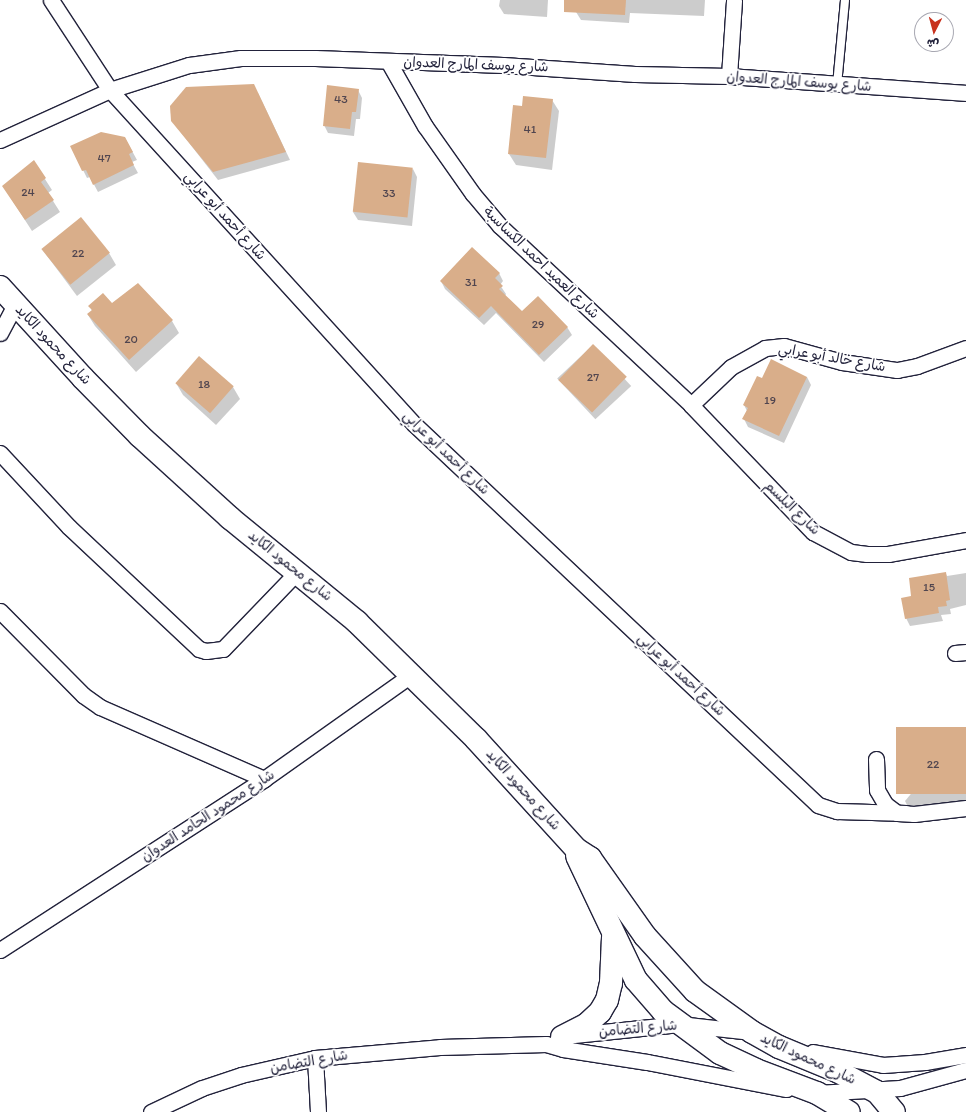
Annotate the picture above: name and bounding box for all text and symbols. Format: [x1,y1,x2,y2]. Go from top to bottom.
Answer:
north arrow [914,12,954,52]
text: ش [926,36,940,51]
street label: شارع يوسف المارج العدوان [403,54,549,76]
street label: شارع يوسف المارج العدوان [726,69,872,95]
house number: 43 [334,93,348,107]
house number: 41 [524,123,536,137]
house number: 47 [97,152,111,166]
street label: شارع أحمد أبو عرابي [181,168,269,264]
house number: 24 [21,186,35,200]
house number: 33 [382,187,396,201]
street label: شارع العميد احمد الكساسبة [480,203,602,323]
house number: 22 [72,247,84,261]
house number: 31 [465,276,477,290]
street label: شارع محمود الكايد [12,301,94,389]
house number: 29 [532,318,544,332]
house number: 20 [124,333,138,347]
street label: شارع خالد أبو عرابي [777,340,887,376]
house number: 27 [587,371,599,385]
house number: 18 [198,378,210,392]
house number: 19 [764,394,776,408]
street label: شارع أحمد أبو عرابي [399,408,493,498]
street label: شارع البلسم [761,477,823,539]
street label: شارع محمود الكايد [245,527,335,605]
house number: 15 [923,581,935,595]
street label: شارع أحمد أبو عرابي [634,630,728,720]
street label: شارع محمود الكايد [482,746,564,834]
house number: 22 [927,758,939,772]
street label: شارع محمود الحامد العدوان [138,767,278,865]
street label: شارع التضامن [598,1017,678,1041]
street label: شارع محمود الكايد [758,1030,858,1088]
street label: شارع التضامن [269,1047,349,1077]

